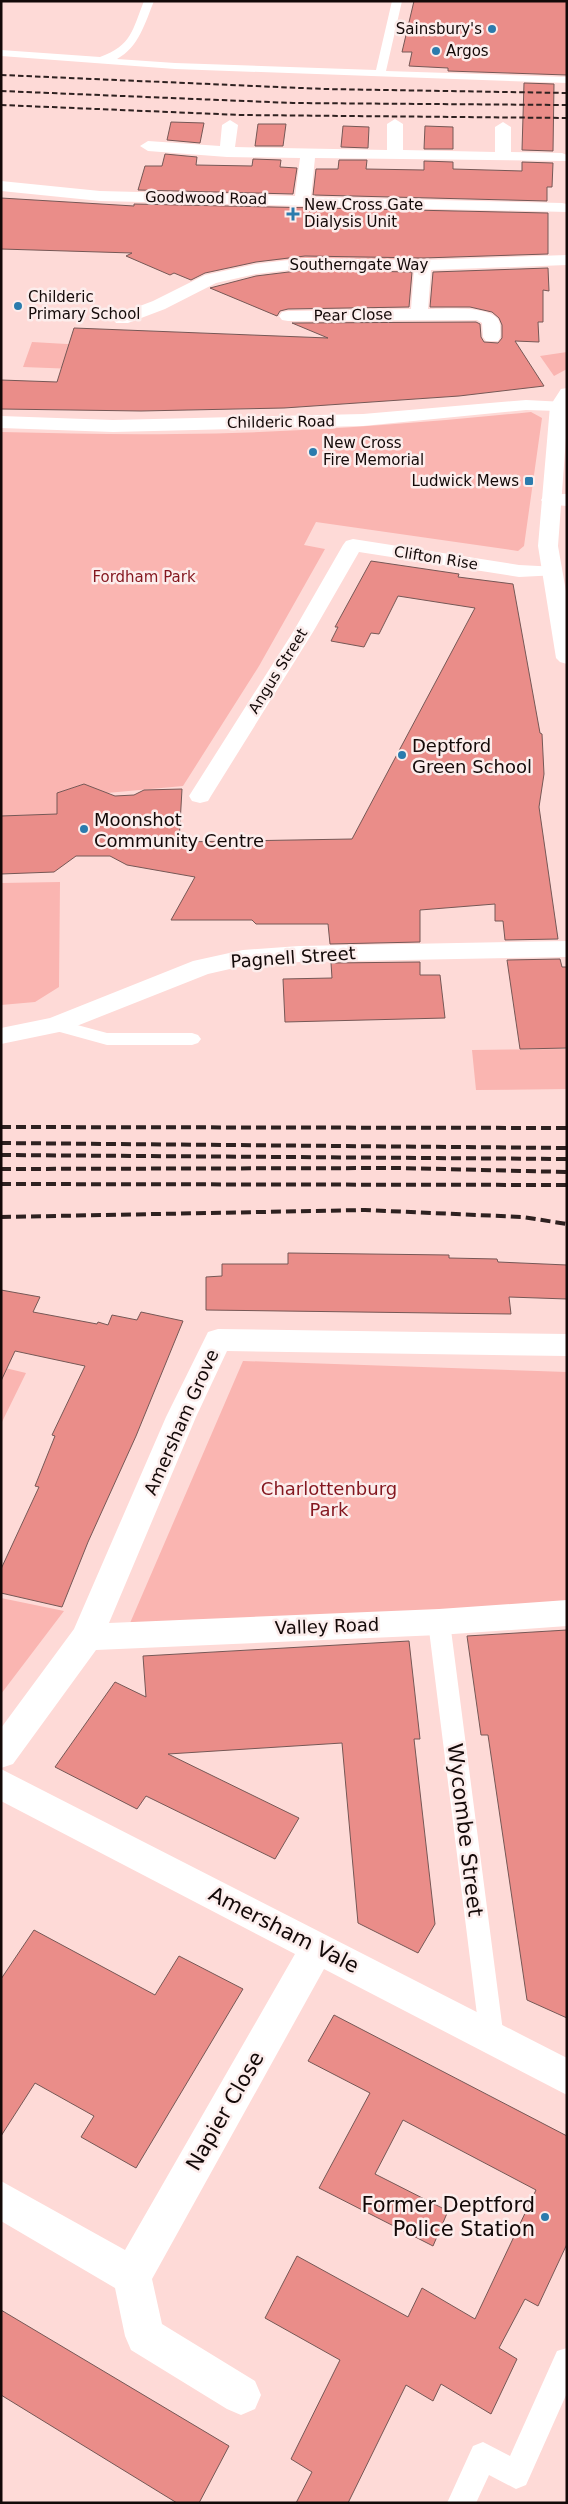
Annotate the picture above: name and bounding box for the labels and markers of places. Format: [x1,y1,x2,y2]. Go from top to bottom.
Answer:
place label: Sainsbury's [396,20,482,38]
marker: Sainsbury's [486,23,498,35]
place label: Argos [446,42,489,60]
marker: Argos [430,45,442,57]
place label: New Cross Gate Dialysis Unit [304,196,423,231]
marker: New Cross Gate Dialysis Unit [286,207,300,221]
place label: Childeric Primary School [28,288,141,323]
marker: Childeric Primary School [12,300,24,312]
place label: New Cross Fire Memorial [323,434,424,469]
marker: New Cross Fire Memorial [307,446,319,458]
place label: Ludwick Mews [411,472,519,490]
marker: Ludwick Mews [523,475,535,487]
place label: Deptford Green School [412,735,532,777]
marker: Deptford Green School [396,749,408,761]
place label: Moonshot Community Centre [94,809,264,851]
marker: Moonshot Community Centre [78,823,90,835]
place label: Former Deptford Police Station [361,2193,535,2241]
marker: Former Deptford Police Station [539,2211,551,2223]

